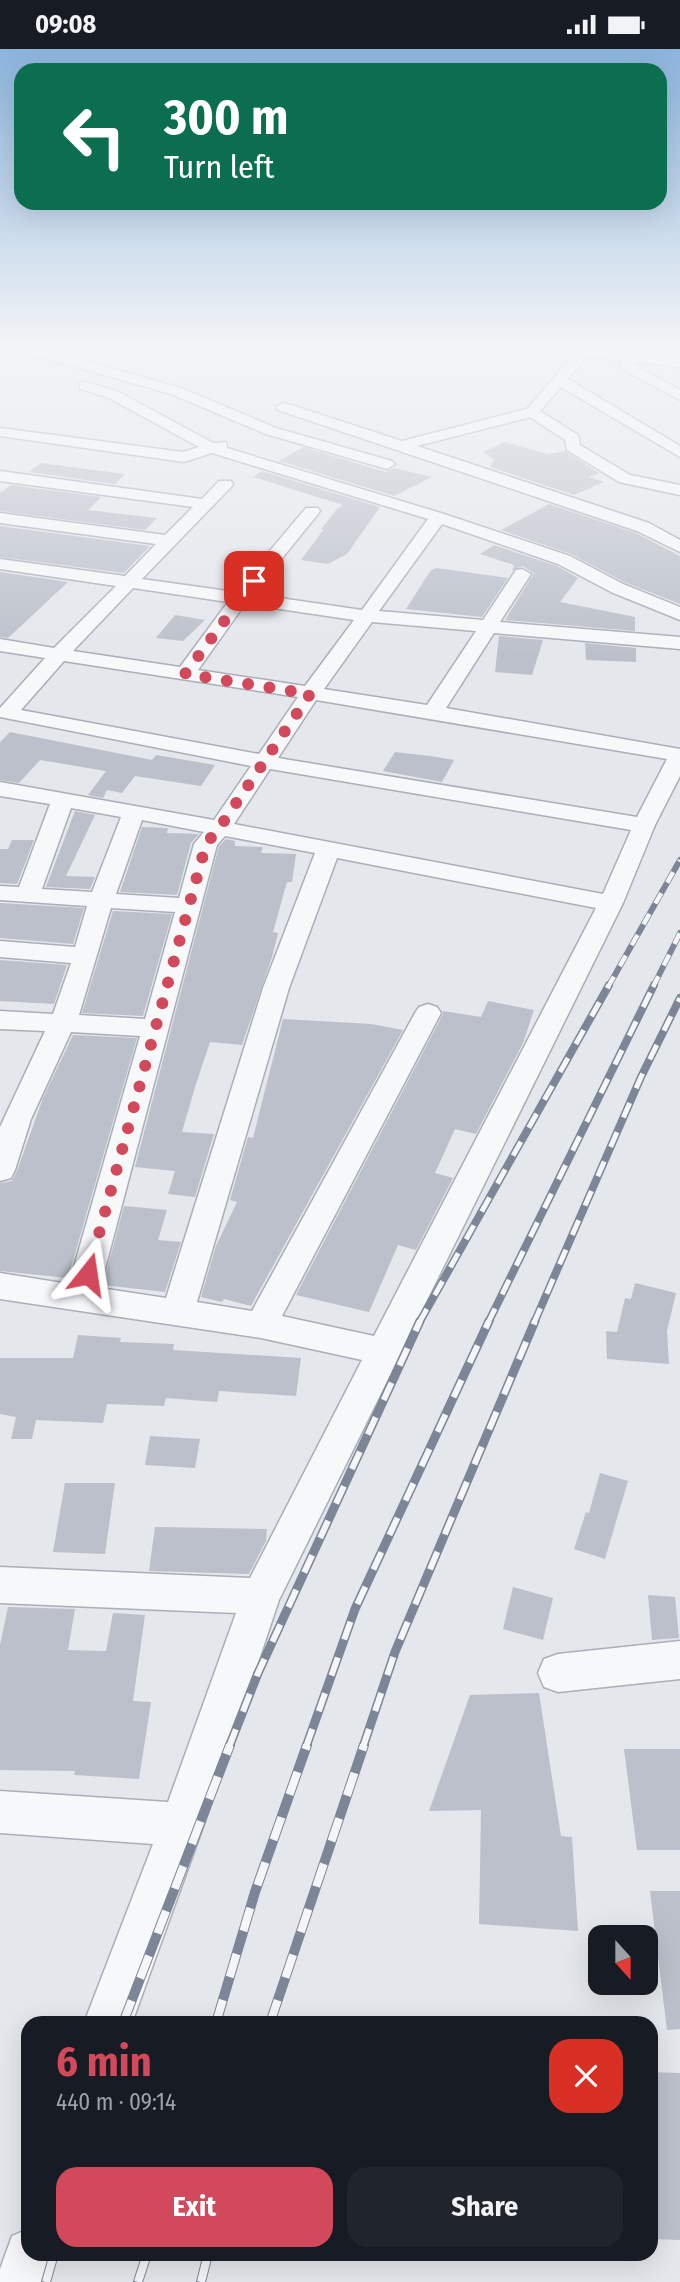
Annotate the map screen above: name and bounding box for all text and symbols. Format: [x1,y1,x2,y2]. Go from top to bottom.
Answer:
text: 09:08 [35,9,96,40]
text: 300 m [164,88,288,147]
icon: left [49,91,140,182]
text: Turn left [164,148,274,186]
pin [224,551,284,611]
icon: arrive [235,562,273,600]
position arrow [51,1237,125,1311]
north arrow [588,1925,658,1995]
map controls [588,1925,658,1995]
text: 6 min [56,2037,152,2087]
button: close [549,2039,623,2113]
text: 440 m · 09:14 [56,2088,176,2116]
button: Exit [56,2167,333,2247]
button: Share [347,2167,623,2247]

